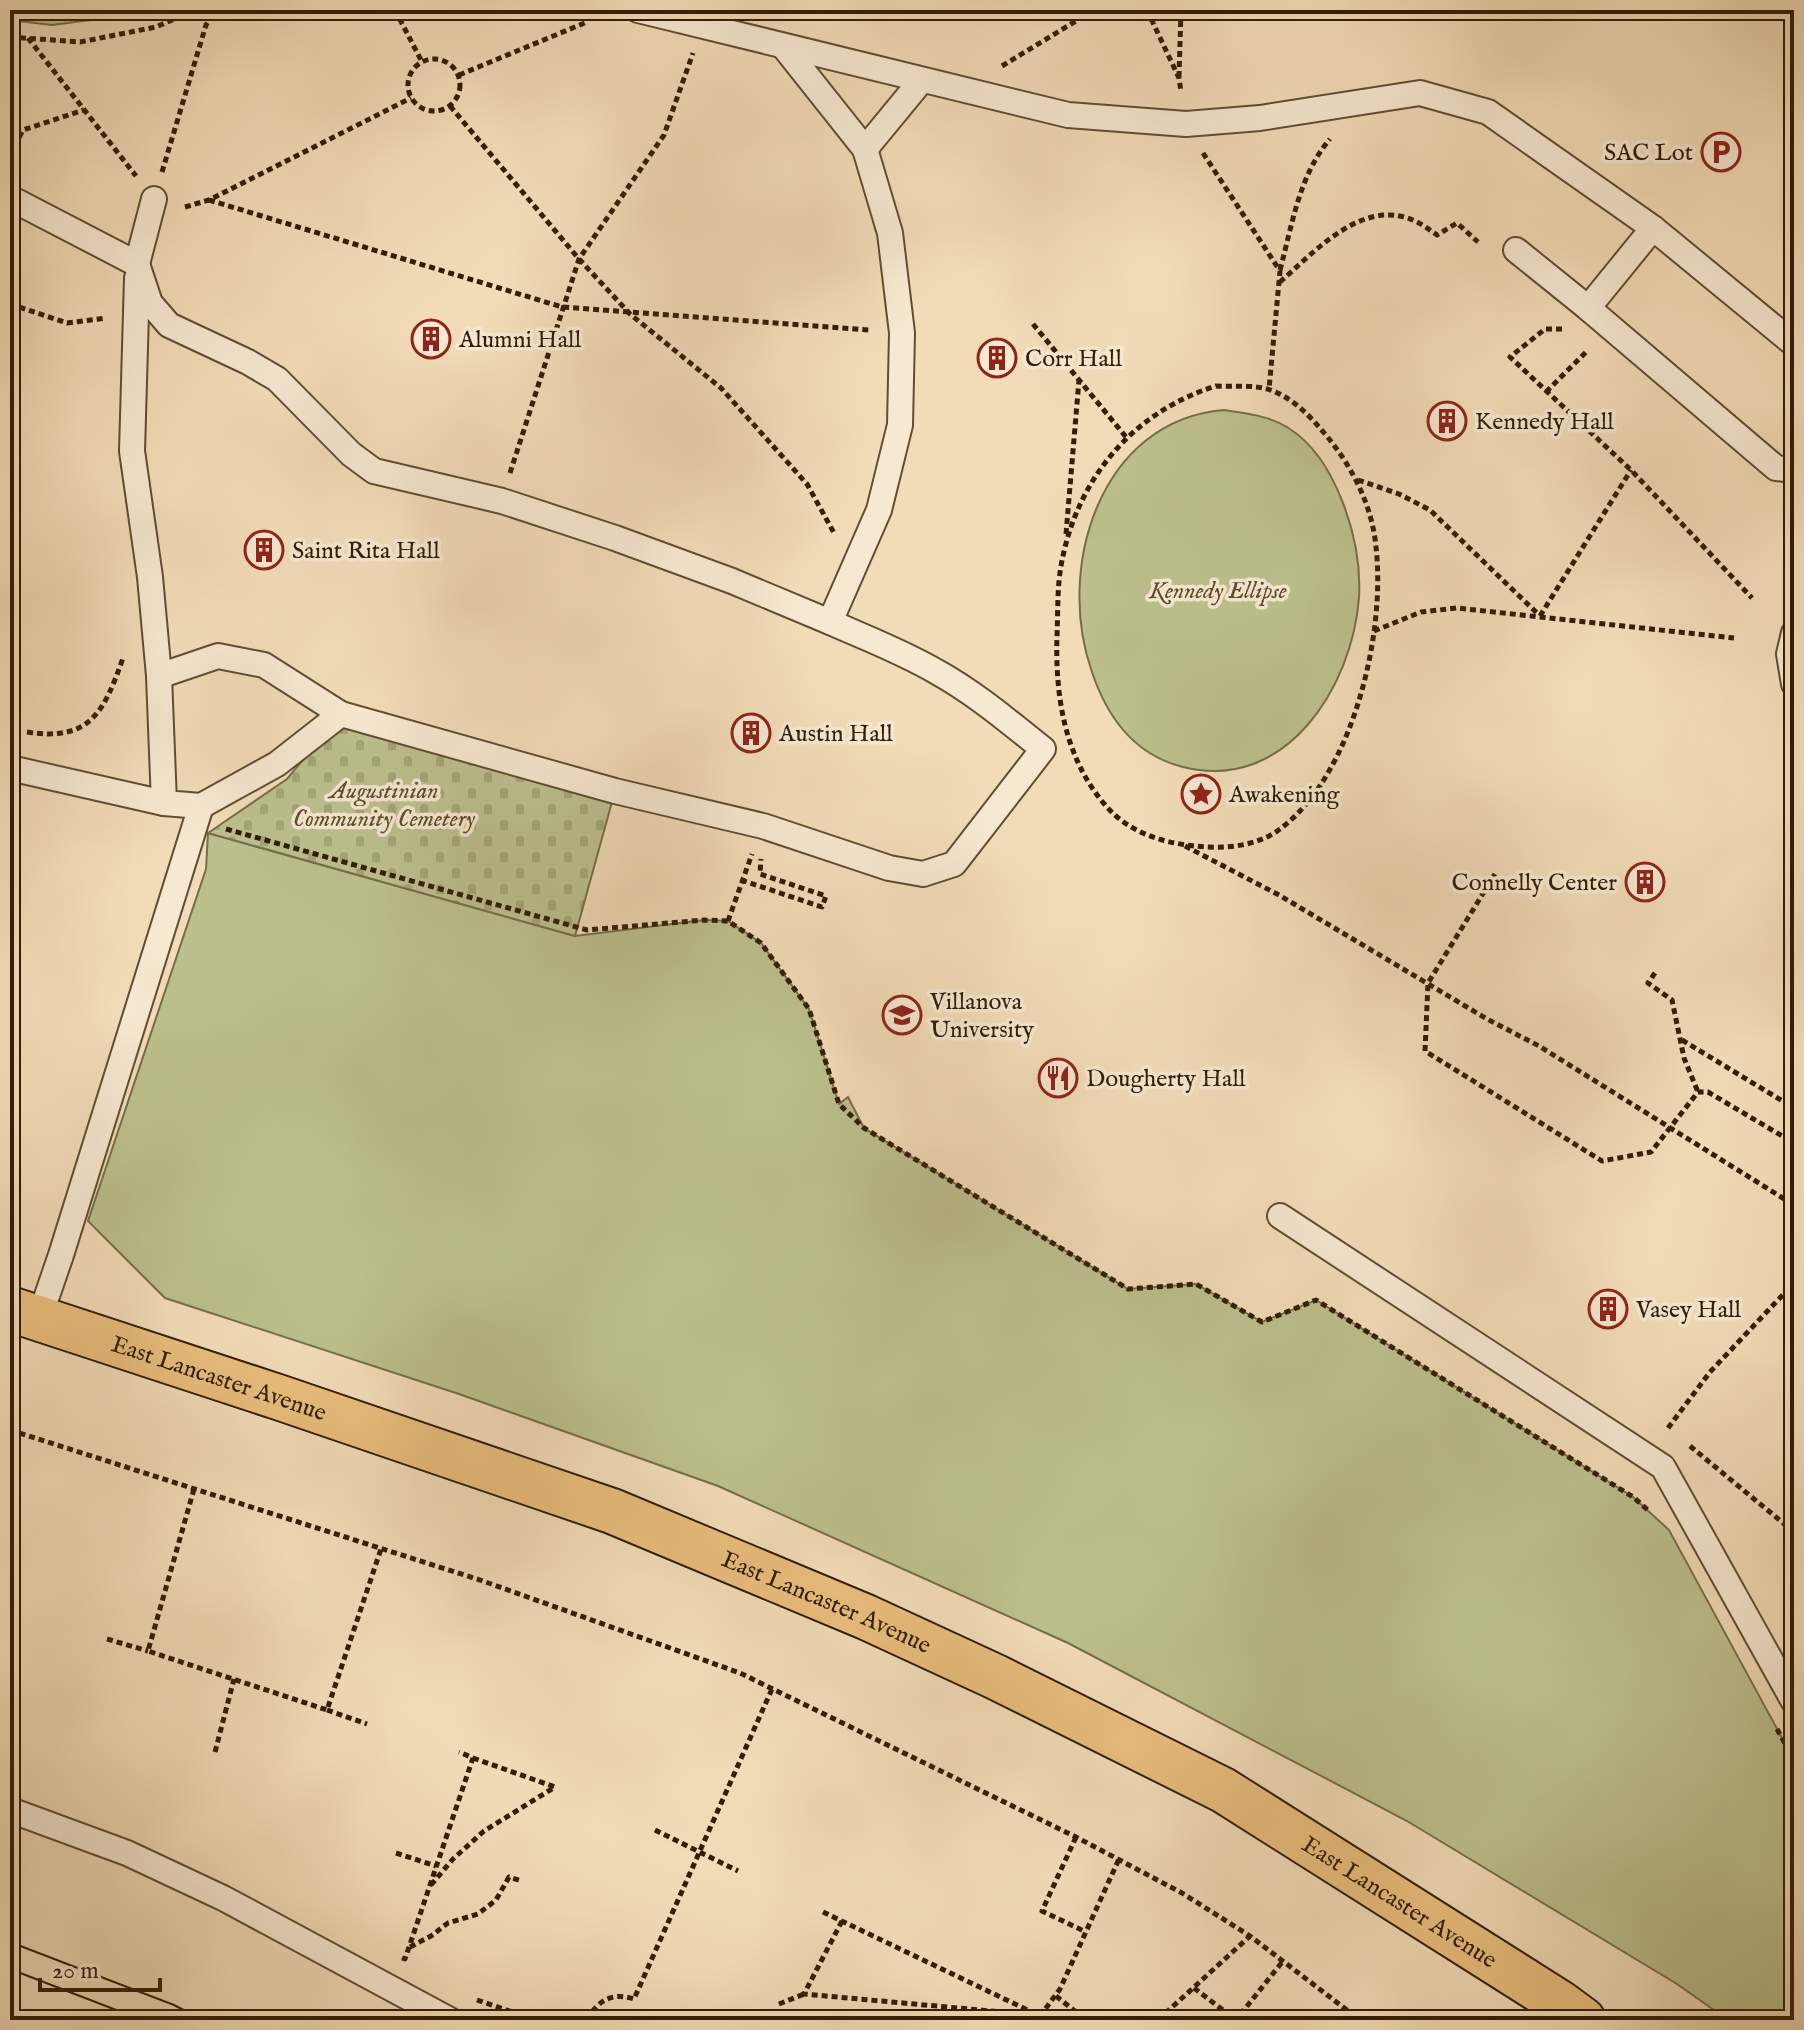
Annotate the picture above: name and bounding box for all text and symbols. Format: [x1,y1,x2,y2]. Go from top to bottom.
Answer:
parking icon: SAC Lot [1700,131,1742,173]
place label: SAC Lot [1604,138,1693,169]
building icon: Alumni Hall [410,318,452,360]
place label: Alumni Hall [458,325,582,356]
building icon: Corr Hall [976,337,1018,379]
place label: Corr Hall [1025,344,1122,375]
building icon: Kennedy Hall [1426,400,1468,442]
place label: Kennedy Hall [1475,407,1614,438]
building icon: Saint Rita Hall [243,529,285,571]
place label: Saint Rita Hall [292,536,440,567]
park label: Kennedy Ellipse [1148,576,1287,607]
building icon: Austin Hall [730,712,772,754]
place label: Austin Hall [778,719,893,750]
place icon: Awakening [1180,773,1222,815]
park label: Augustinian Community Cemetery [293,776,476,835]
place label: Awakening [1228,780,1340,811]
building icon: Connelly Center [1624,861,1666,903]
place label: Connelly Center [1452,868,1617,899]
place label: Villanova University [929,987,1034,1046]
school or university icon: Villanova University [881,994,923,1036]
restaurant icon: Dougherty Hall [1037,1057,1079,1099]
place label: Dougherty Hall [1086,1064,1246,1095]
building icon: Vasey Hall [1587,1288,1629,1330]
place label: Vasey Hall [1635,1295,1742,1326]
street label: East Lancaster Avenue [107,1329,330,1429]
street label: East Lancaster Avenue [717,1544,936,1662]
street label: East Lancaster Avenue [1296,1830,1502,1976]
scale bar [40,1942,160,1992]
text: 20 m [52,1956,99,1987]

